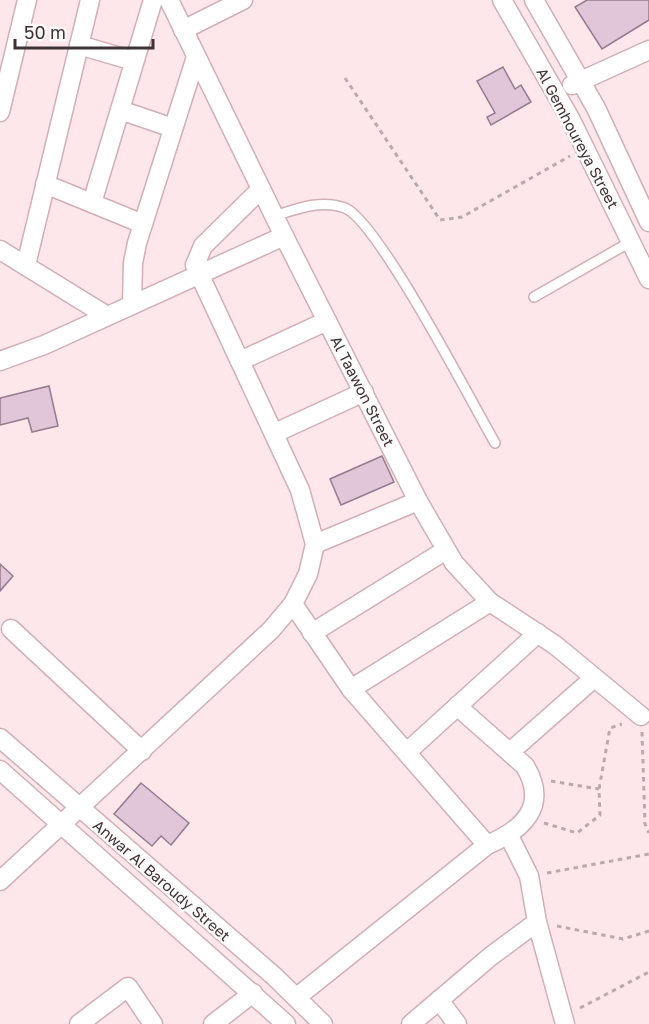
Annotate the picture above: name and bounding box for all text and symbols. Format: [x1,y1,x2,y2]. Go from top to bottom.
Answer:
scale bar [15,12,153,50]
text: 50 m [24,21,66,43]
street label: Al Gemhoureya Street [533,65,623,211]
street label: Al Taawon Street [327,333,399,449]
street label: Anwar Al Baroudy Street [90,816,234,944]

